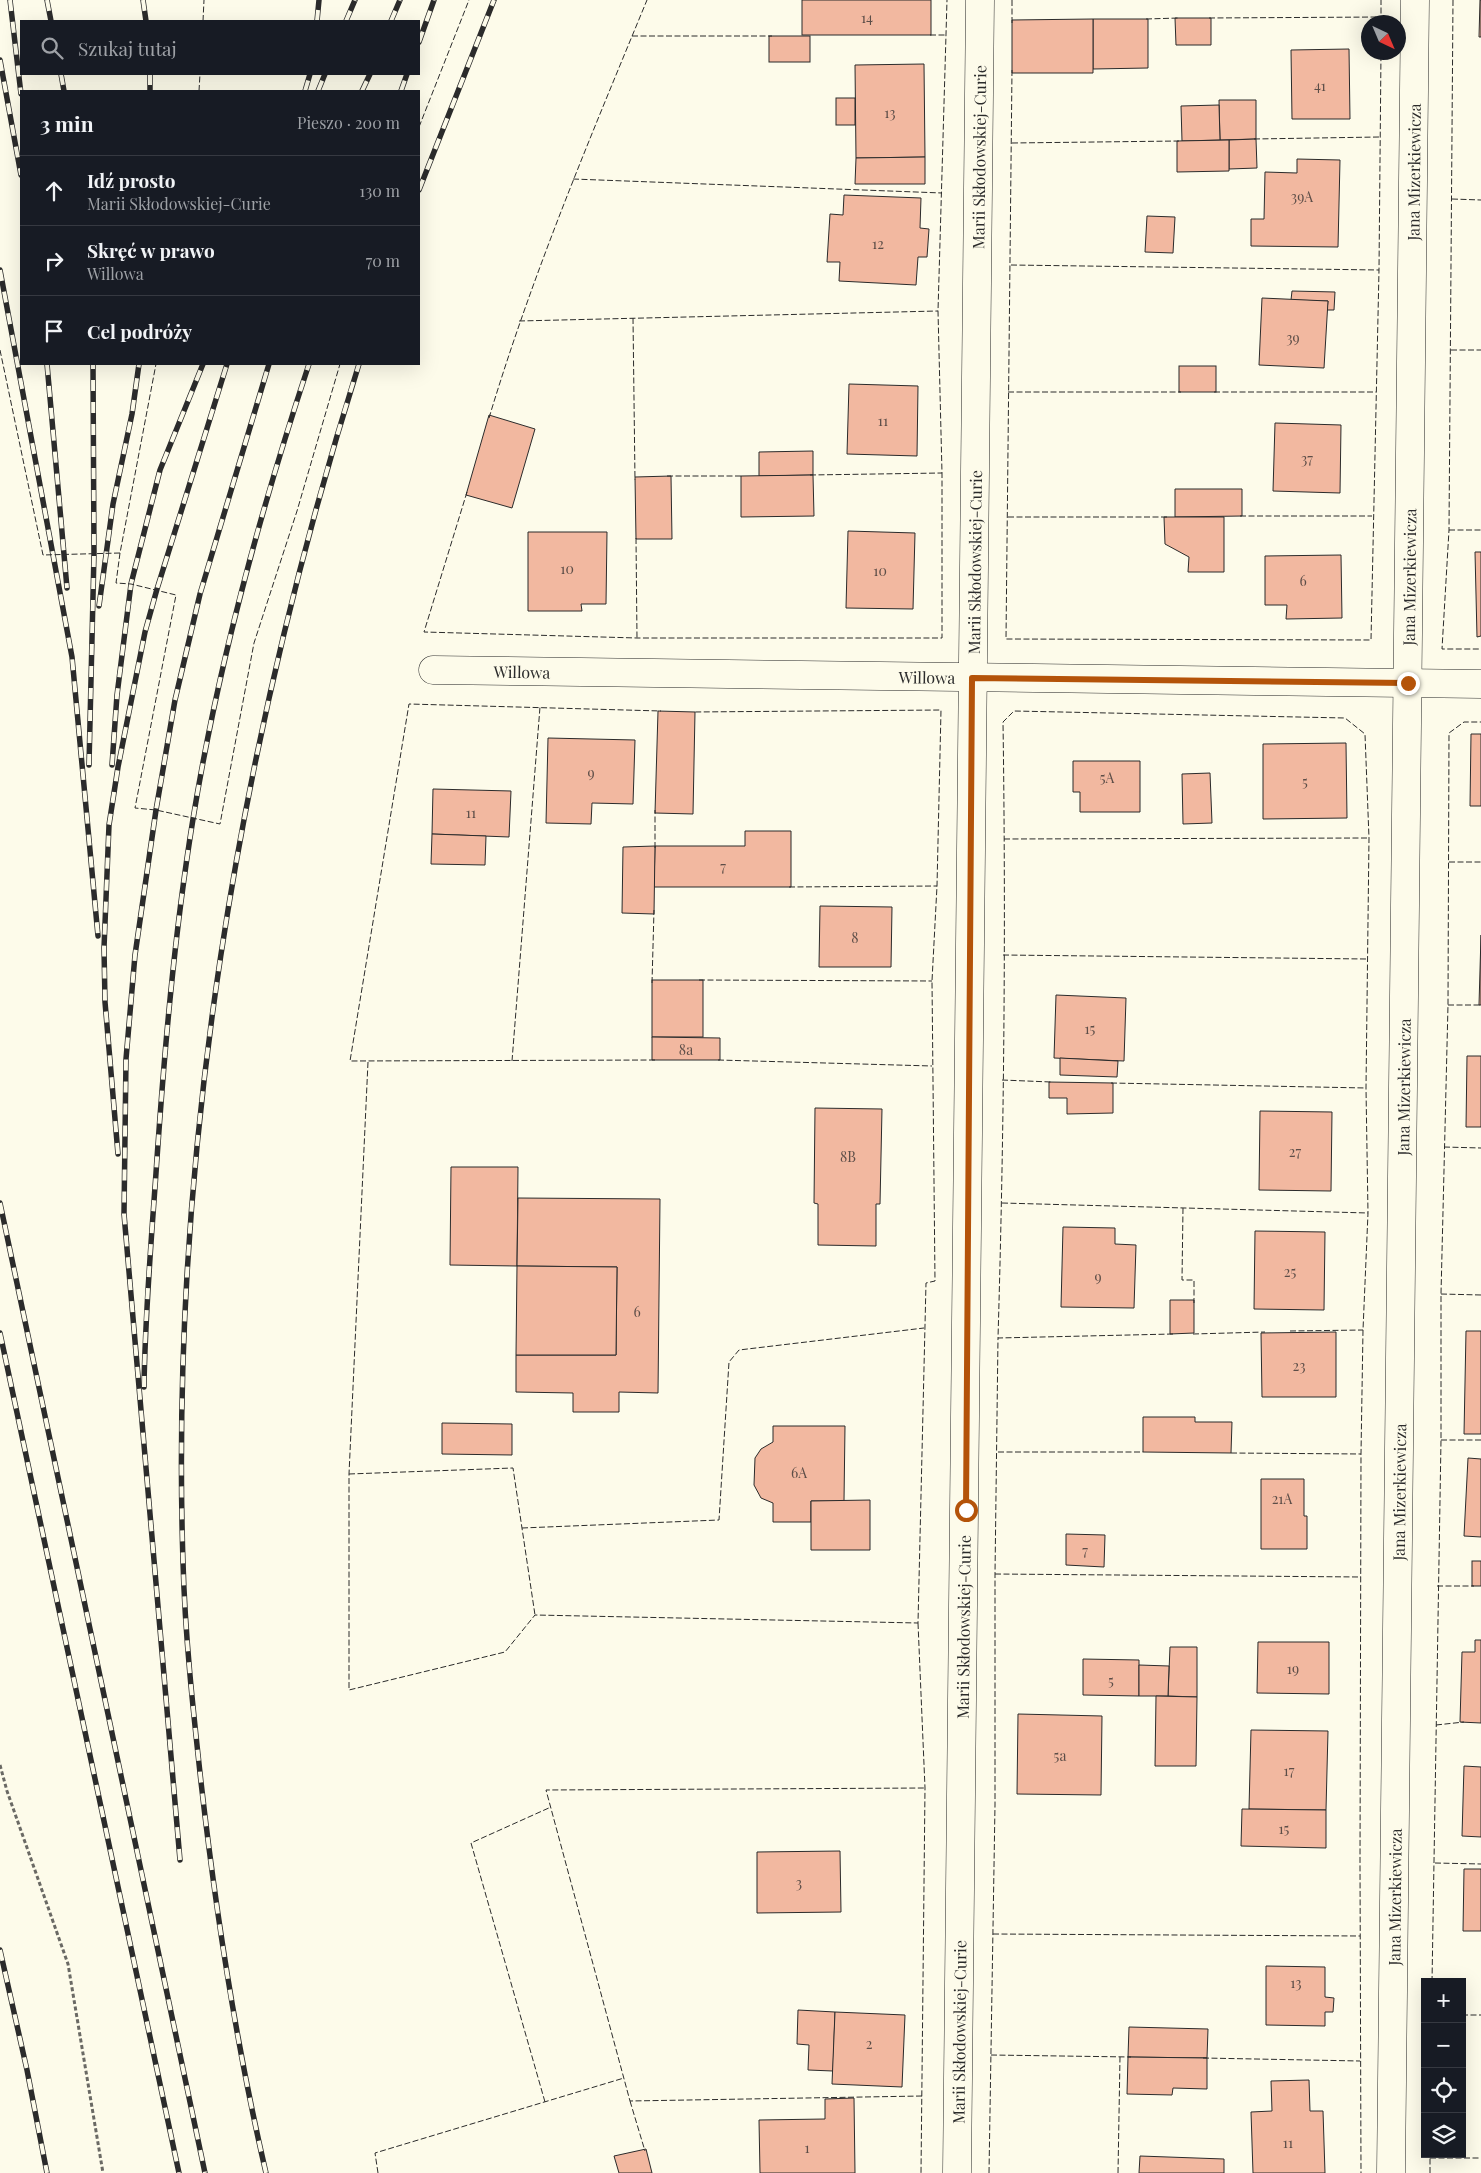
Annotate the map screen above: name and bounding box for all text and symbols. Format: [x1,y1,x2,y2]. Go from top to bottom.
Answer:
house number: 14 [861,8,873,27]
north arrow [1361,15,1406,60]
search box [20,20,420,75]
icon: search [38,34,66,62]
text: Szukaj tutaj [78,35,177,61]
street label: Marii Skłodowskiej-Curie [967,65,990,249]
house number: 41 [1314,76,1326,95]
house number: 13 [884,103,896,122]
street label: Jana Mizerkiewicza [1402,103,1424,242]
text: 3 min [40,109,94,137]
text: Pieszo · 200 m [297,112,400,133]
text: Idź prosto [87,167,175,193]
icon: ahead [40,177,68,205]
text: 130 m [359,180,400,201]
house number: 39A [1291,187,1313,206]
text: Marii Skłodowskiej-Curie [87,193,271,214]
house number: 12 [872,234,884,253]
text: Skręć w prawo [87,237,215,263]
icon: right [40,247,68,275]
text: 70 m [366,250,400,271]
text: Willowa [87,263,144,284]
icon: arrive [40,317,68,345]
text: Cel podróży [87,318,192,344]
house number: 39 [1286,328,1300,347]
house number: 11 [878,411,888,430]
house number: 37 [1301,449,1313,468]
street label: Marii Skłodowskiej-Curie [963,470,986,654]
street label: Jana Mizerkiewicza [1397,508,1420,647]
house number: 10 [560,559,574,578]
house number: 10 [873,561,887,580]
house number: 6 [1299,571,1307,590]
street label: Willowa [493,660,550,682]
street label: Willowa [897,666,955,687]
route end [1397,672,1420,695]
house number: 9 [587,763,595,782]
house number: 5A [1100,768,1114,787]
house number: 5 [1302,772,1308,791]
house number: 11 [466,803,476,822]
house number: 7 [720,857,726,876]
house number: 8 [851,928,859,947]
street label: Jana Mizerkiewicza [1392,1018,1414,1157]
house number: 15 [1085,1019,1096,1038]
house number: 8a [679,1040,693,1059]
house number: 27 [1289,1142,1302,1161]
house number: 8B [840,1147,856,1166]
house number: 25 [1284,1262,1296,1281]
house number: 9 [1094,1267,1102,1286]
house number: 6 [633,1302,641,1321]
house number: 23 [1292,1356,1306,1375]
street label: Jana Mizerkiewicza [1387,1423,1410,1562]
house number: 6A [791,1463,807,1482]
house number: 21A [1272,1489,1293,1508]
route start [955,1499,978,1522]
street label: Marii Skłodowskiej-Curie [951,1535,974,1719]
house number: 7 [1082,1541,1088,1560]
house number: 19 [1287,1659,1299,1678]
house number: 5 [1108,1671,1114,1690]
house number: 5a [1054,1746,1066,1765]
house number: 17 [1284,1761,1295,1780]
house number: 15 [1279,1819,1290,1838]
street label: Jana Mizerkiewicza [1383,1828,1405,1967]
house number: 3 [796,1873,802,1892]
street label: Marii Skłodowskiej-Curie [947,1940,970,2124]
house number: 13 [1290,1973,1302,1992]
map controls [1421,1978,1466,2158]
button: + [1421,1978,1466,2023]
button: − [1421,2023,1466,2068]
house number: 2 [866,2034,873,2053]
button: locate [1421,2068,1466,2113]
button: layers [1421,2113,1466,2158]
house number: 11 [1283,2133,1293,2152]
house number: 1 [804,2138,810,2157]

